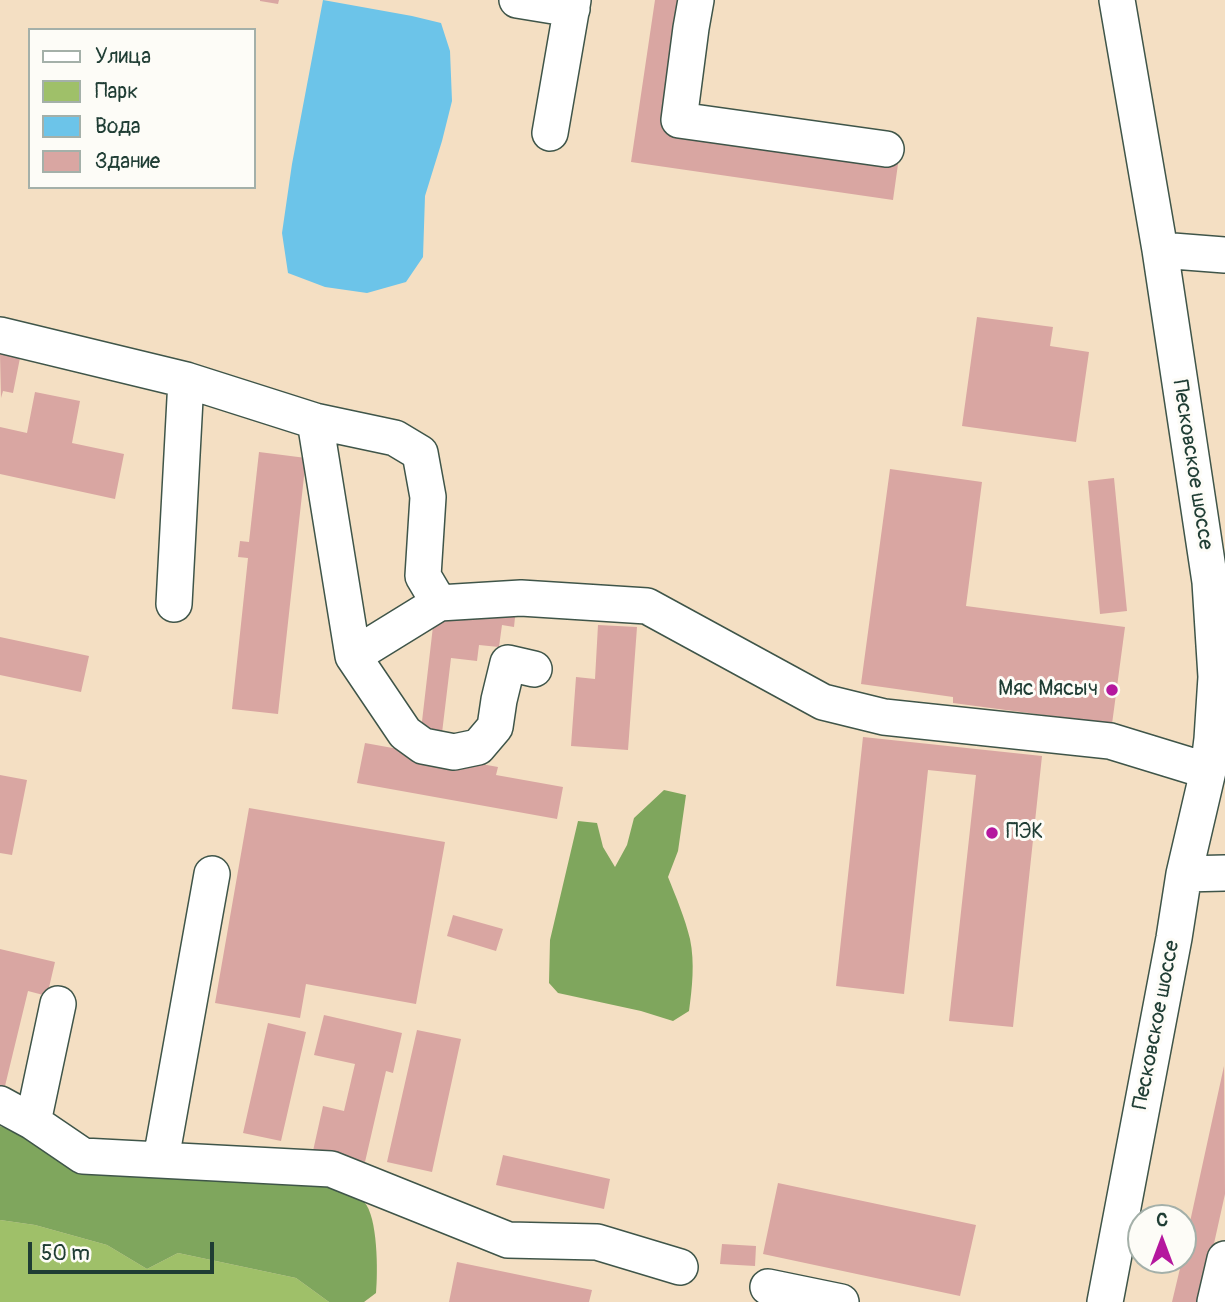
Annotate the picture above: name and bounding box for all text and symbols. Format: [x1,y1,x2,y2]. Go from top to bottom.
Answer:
legend [28,28,256,189]
text: Улица [95,43,151,70]
text: Парк [95,78,138,105]
text: Вода [95,113,141,140]
text: Здание [95,148,160,175]
street label: Песковское шоссе [1166,378,1218,552]
place label: Мяс Мясыч [998,677,1098,703]
marker: Мяс Мясыч [1104,682,1120,698]
place label: ПЭК [1006,820,1043,846]
marker: ПЭК [984,825,1000,841]
street label: Песковское шоссе [1128,938,1186,1112]
north arrow [1127,1204,1197,1274]
text: С [1156,1208,1168,1232]
scale bar [32,1228,217,1272]
text: 50 m [41,1240,90,1267]

